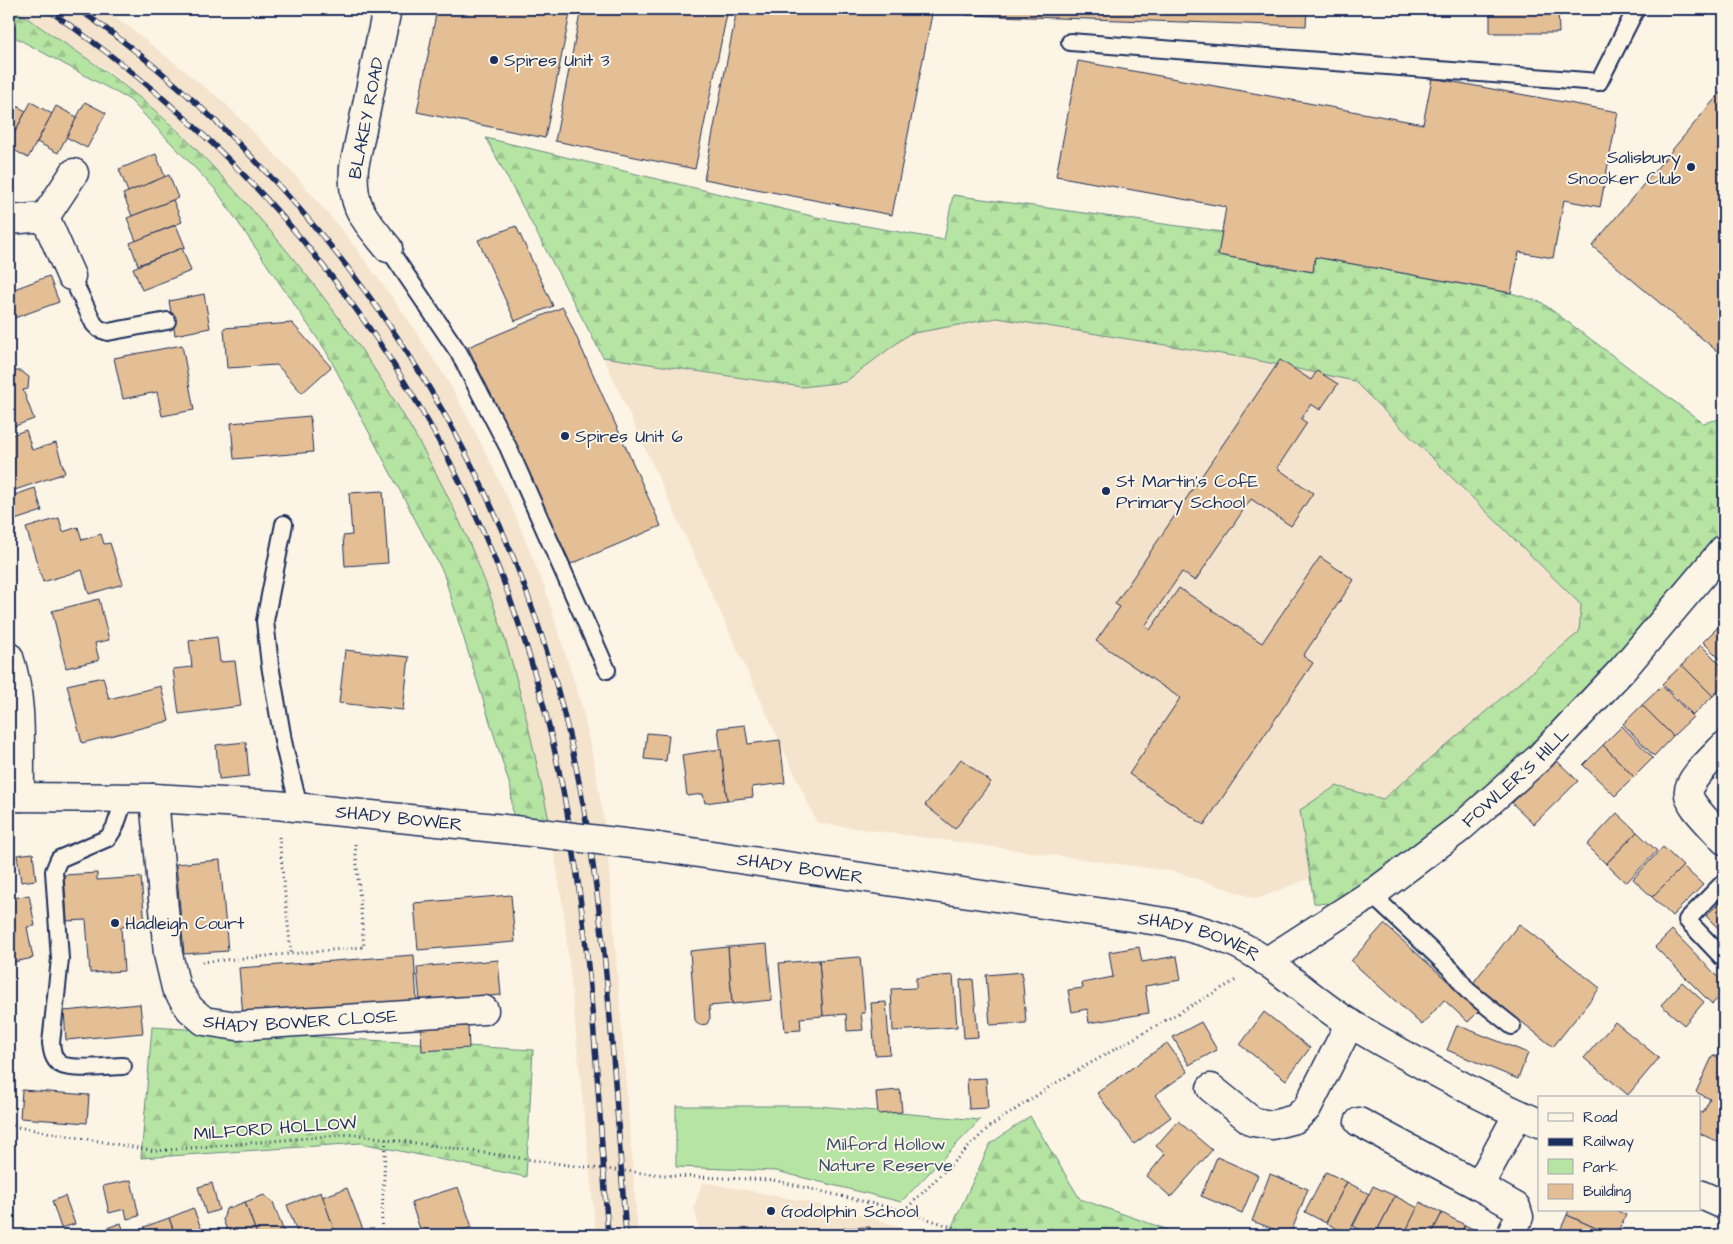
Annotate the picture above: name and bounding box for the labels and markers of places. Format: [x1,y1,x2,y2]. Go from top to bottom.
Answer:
place label: Spires Unit 3 [504,48,610,73]
marker: Spires Unit 3 [488,54,500,66]
place label: Salisbury Snooker Club [1567,145,1681,191]
marker: Salisbury Snooker Club [1685,161,1697,173]
place label: Spires Unit 6 [575,424,683,449]
marker: Spires Unit 6 [559,430,571,442]
place label: St Martin's CofE Primary School [1116,469,1259,516]
marker: St Martin's CofE Primary School [1100,485,1112,497]
place label: Hadleigh Court [125,911,245,937]
marker: Hadleigh Court [109,917,121,929]
place label: Godolphin School [781,1199,919,1224]
marker: Godolphin School [765,1205,777,1217]

